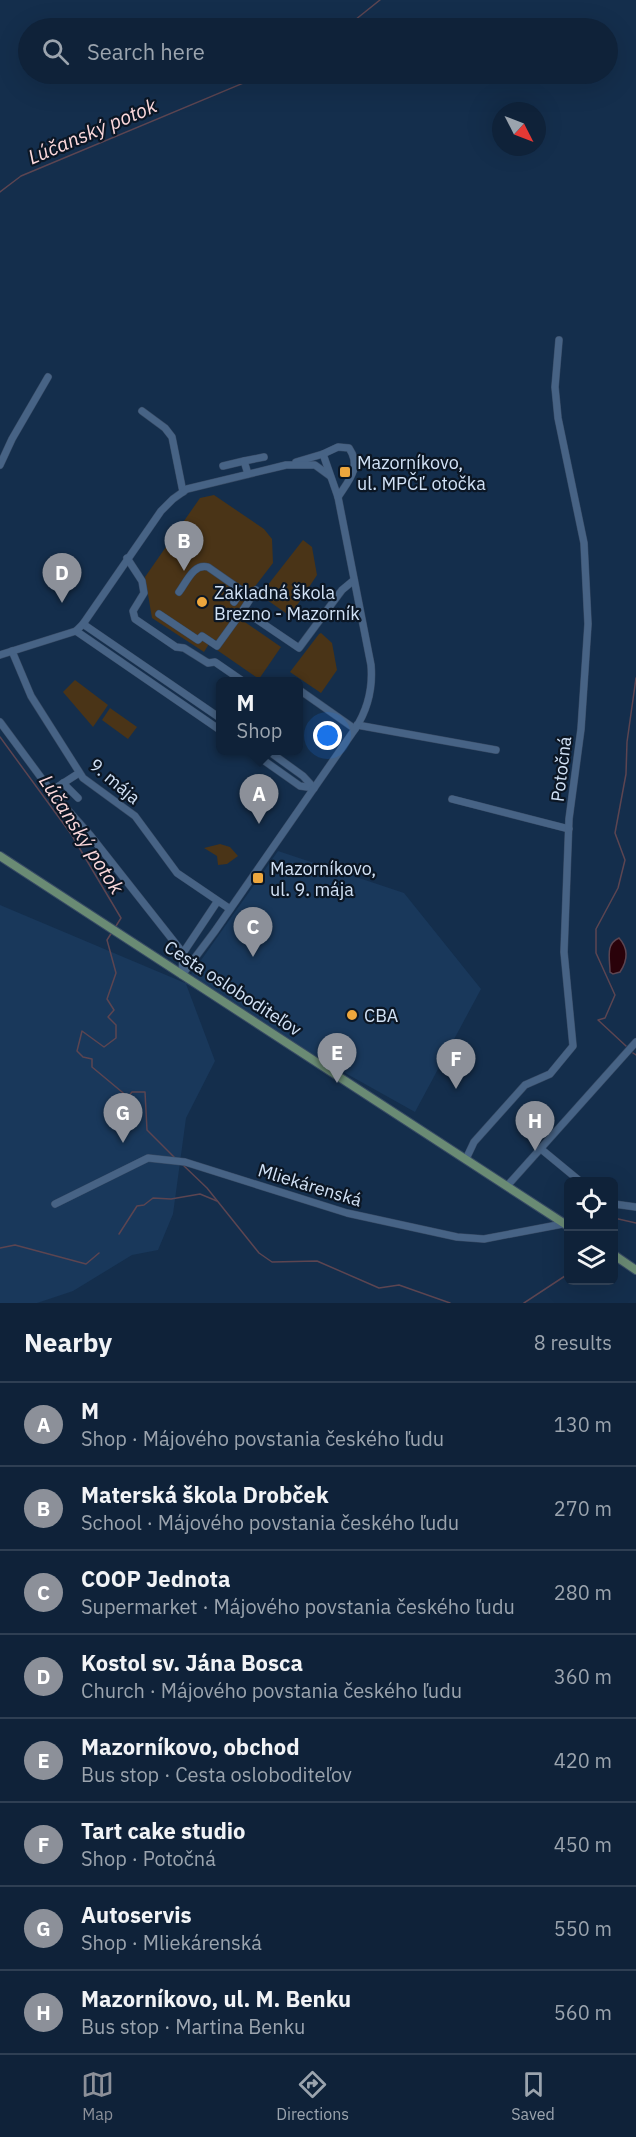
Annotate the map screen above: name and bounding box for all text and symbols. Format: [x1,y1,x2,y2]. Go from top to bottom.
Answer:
search box [18,18,618,84]
icon: search [39,35,72,68]
text: Search here [87,37,205,66]
water label: Lúčanský potok [23,91,161,170]
north arrow [492,102,546,156]
place label: Mazorníkovo, ul. MPČĽ otočka [357,451,486,495]
marker: Mazorníkovo, ul. MPČĽ otočka [338,465,352,479]
pin: B [164,522,204,571]
pin: D [42,554,82,603]
place label: Zakladná škola Brezno - Mazorník [214,581,360,625]
marker: Zakladná škola Brezno - Mazorník [195,595,209,609]
popup [216,677,303,755]
text: M [237,688,255,717]
text: Shop [237,717,282,744]
your location [313,721,342,750]
street label: Potočná [546,735,576,803]
street label: 9. mája [85,753,145,809]
water label: Lúčanský potok [33,769,131,900]
pin: A [240,774,278,824]
place label: Mazorníkovo, ul. 9. mája [270,857,376,901]
marker: Mazorníkovo, ul. 9. mája [251,871,265,885]
pin: C [234,908,272,957]
street label: Cesta osloboditeľov [160,935,306,1041]
place label: CBA [364,1004,399,1027]
marker: CBA [345,1008,359,1022]
pin: E [318,1034,356,1083]
pin: F [436,1040,476,1089]
pin: G [104,1094,142,1143]
pin: H [516,1102,554,1151]
street label: Mliekárenská [255,1158,365,1212]
map controls [564,1177,618,1285]
button: locate [564,1177,618,1231]
button: layers [564,1231,618,1285]
text: Nearby [24,1325,112,1359]
text: 8 results [534,1329,612,1356]
text: M [81,1396,99,1425]
text: A [37,1411,50,1438]
text: 130 m [554,1411,612,1438]
text: Shop · Májového povstania českého ľudu [81,1425,444,1452]
text: Materská škola Drobček [81,1480,329,1509]
text: B [37,1495,50,1522]
text: 270 m [554,1495,612,1522]
text: School · Májového povstania českého ľudu [81,1509,459,1536]
text: COOP Jednota [81,1564,230,1593]
text: C [37,1579,50,1606]
text: 280 m [554,1579,612,1606]
text: Supermarket · Májového povstania českého ľudu [81,1593,515,1620]
text: Kostol sv. Jána Bosca [81,1648,303,1677]
text: D [37,1663,50,1690]
text: 360 m [554,1663,612,1690]
text: Church · Májového povstania českého ľudu [81,1677,462,1704]
text: Mazorníkovo, obchod [81,1732,300,1761]
text: E [37,1747,50,1774]
text: 420 m [554,1747,612,1774]
text: Bus stop · Cesta osloboditeľov [81,1761,352,1788]
text: Tart cake studio [81,1816,246,1845]
text: F [38,1831,49,1858]
text: 450 m [554,1831,612,1858]
text: Shop · Potočná [81,1845,216,1872]
text: Autoservis [81,1900,192,1929]
text: G [36,1915,51,1942]
text: 550 m [554,1915,612,1942]
text: Shop · Mliekárenská [81,1929,262,1956]
text: Mazorníkovo, ul. M. Benku [81,1984,351,2013]
text: H [36,1999,51,2026]
text: 560 m [554,1999,612,2026]
text: Bus stop · Martina Benku [81,2013,305,2040]
tab: Map [81,2068,114,2124]
tab: Directions [276,2068,349,2124]
tab: Saved [511,2068,555,2124]

